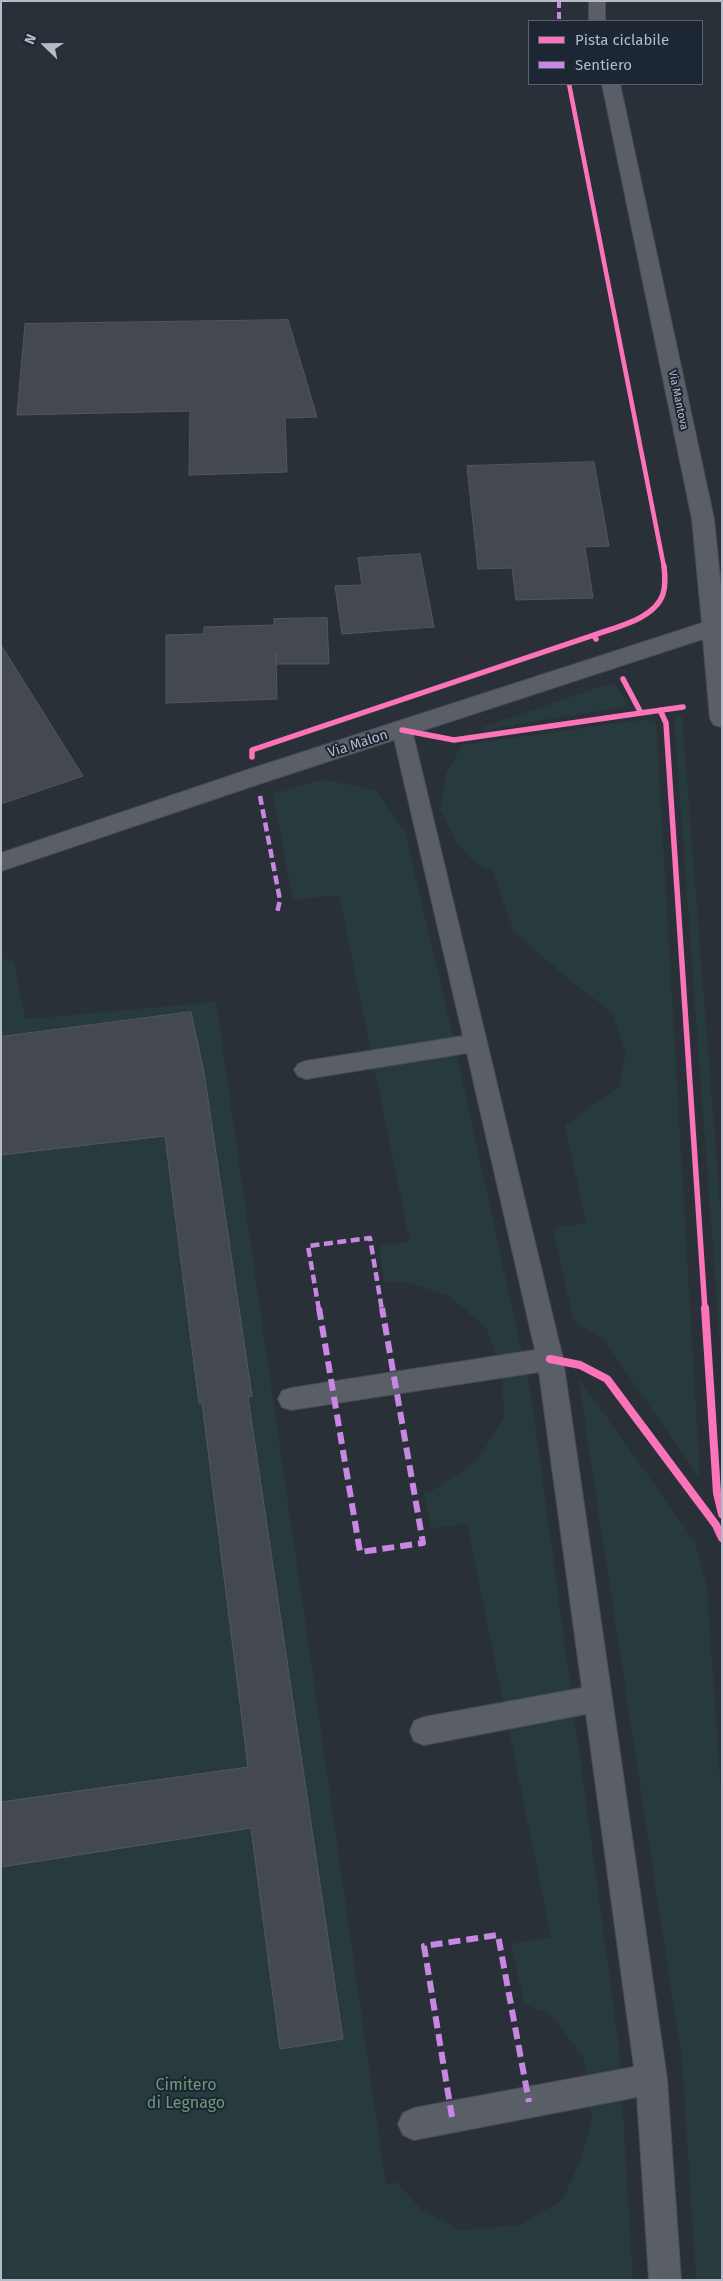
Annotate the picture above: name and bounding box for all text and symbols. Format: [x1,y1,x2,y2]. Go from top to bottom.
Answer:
north arrow [20,20,70,70]
legend [528,20,703,85]
text: Pista ciclabile [575,31,669,49]
text: N [21,32,40,47]
text: Sentiero [575,56,632,74]
street label: Via Mantova [665,369,691,431]
street label: Via Malon [326,726,390,762]
park label: Cimitero di Legnago [147,2076,225,2114]

